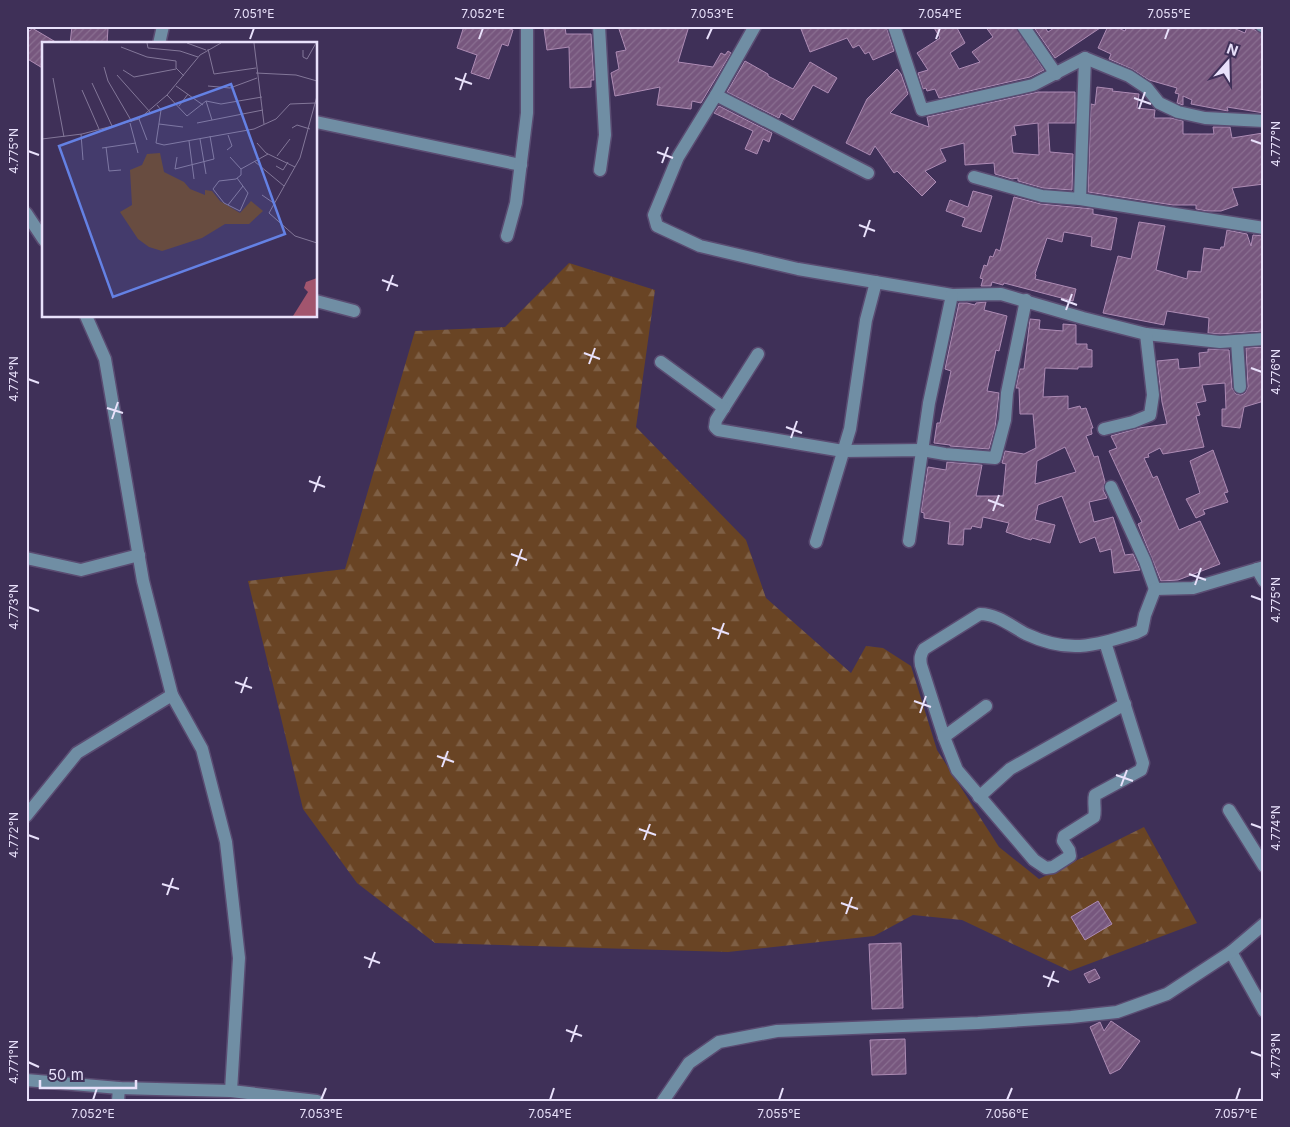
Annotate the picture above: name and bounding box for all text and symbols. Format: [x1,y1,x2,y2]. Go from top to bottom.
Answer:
text: 7.051°E [234,6,274,21]
text: 7.052°E [461,6,505,21]
text: 7.053°E [690,6,734,21]
text: 7.054°E [918,6,962,21]
text: 7.055°E [1147,6,1191,21]
north arrow [1202,38,1252,88]
text: N [1225,40,1241,59]
inset map [42,42,318,318]
text: 4.777°N [1268,121,1283,167]
text: 4.775°N [6,128,21,174]
text: 4.776°N [1268,349,1283,395]
text: 4.774°N [6,356,21,402]
text: 4.775°N [1268,577,1283,623]
text: 4.773°N [6,584,21,630]
text: 4.774°N [1268,805,1283,851]
text: 4.772°N [6,812,21,858]
text: 4.773°N [1268,1033,1283,1079]
text: 4.771°N [6,1040,21,1084]
scale bar [40,1057,136,1089]
text: 50 m [48,1065,84,1084]
text: 7.052°E [71,1106,115,1121]
text: 7.053°E [299,1106,343,1121]
text: 7.054°E [528,1106,572,1121]
text: 7.055°E [757,1106,801,1121]
text: 7.056°E [985,1106,1029,1121]
text: 7.057°E [1215,1106,1257,1121]

